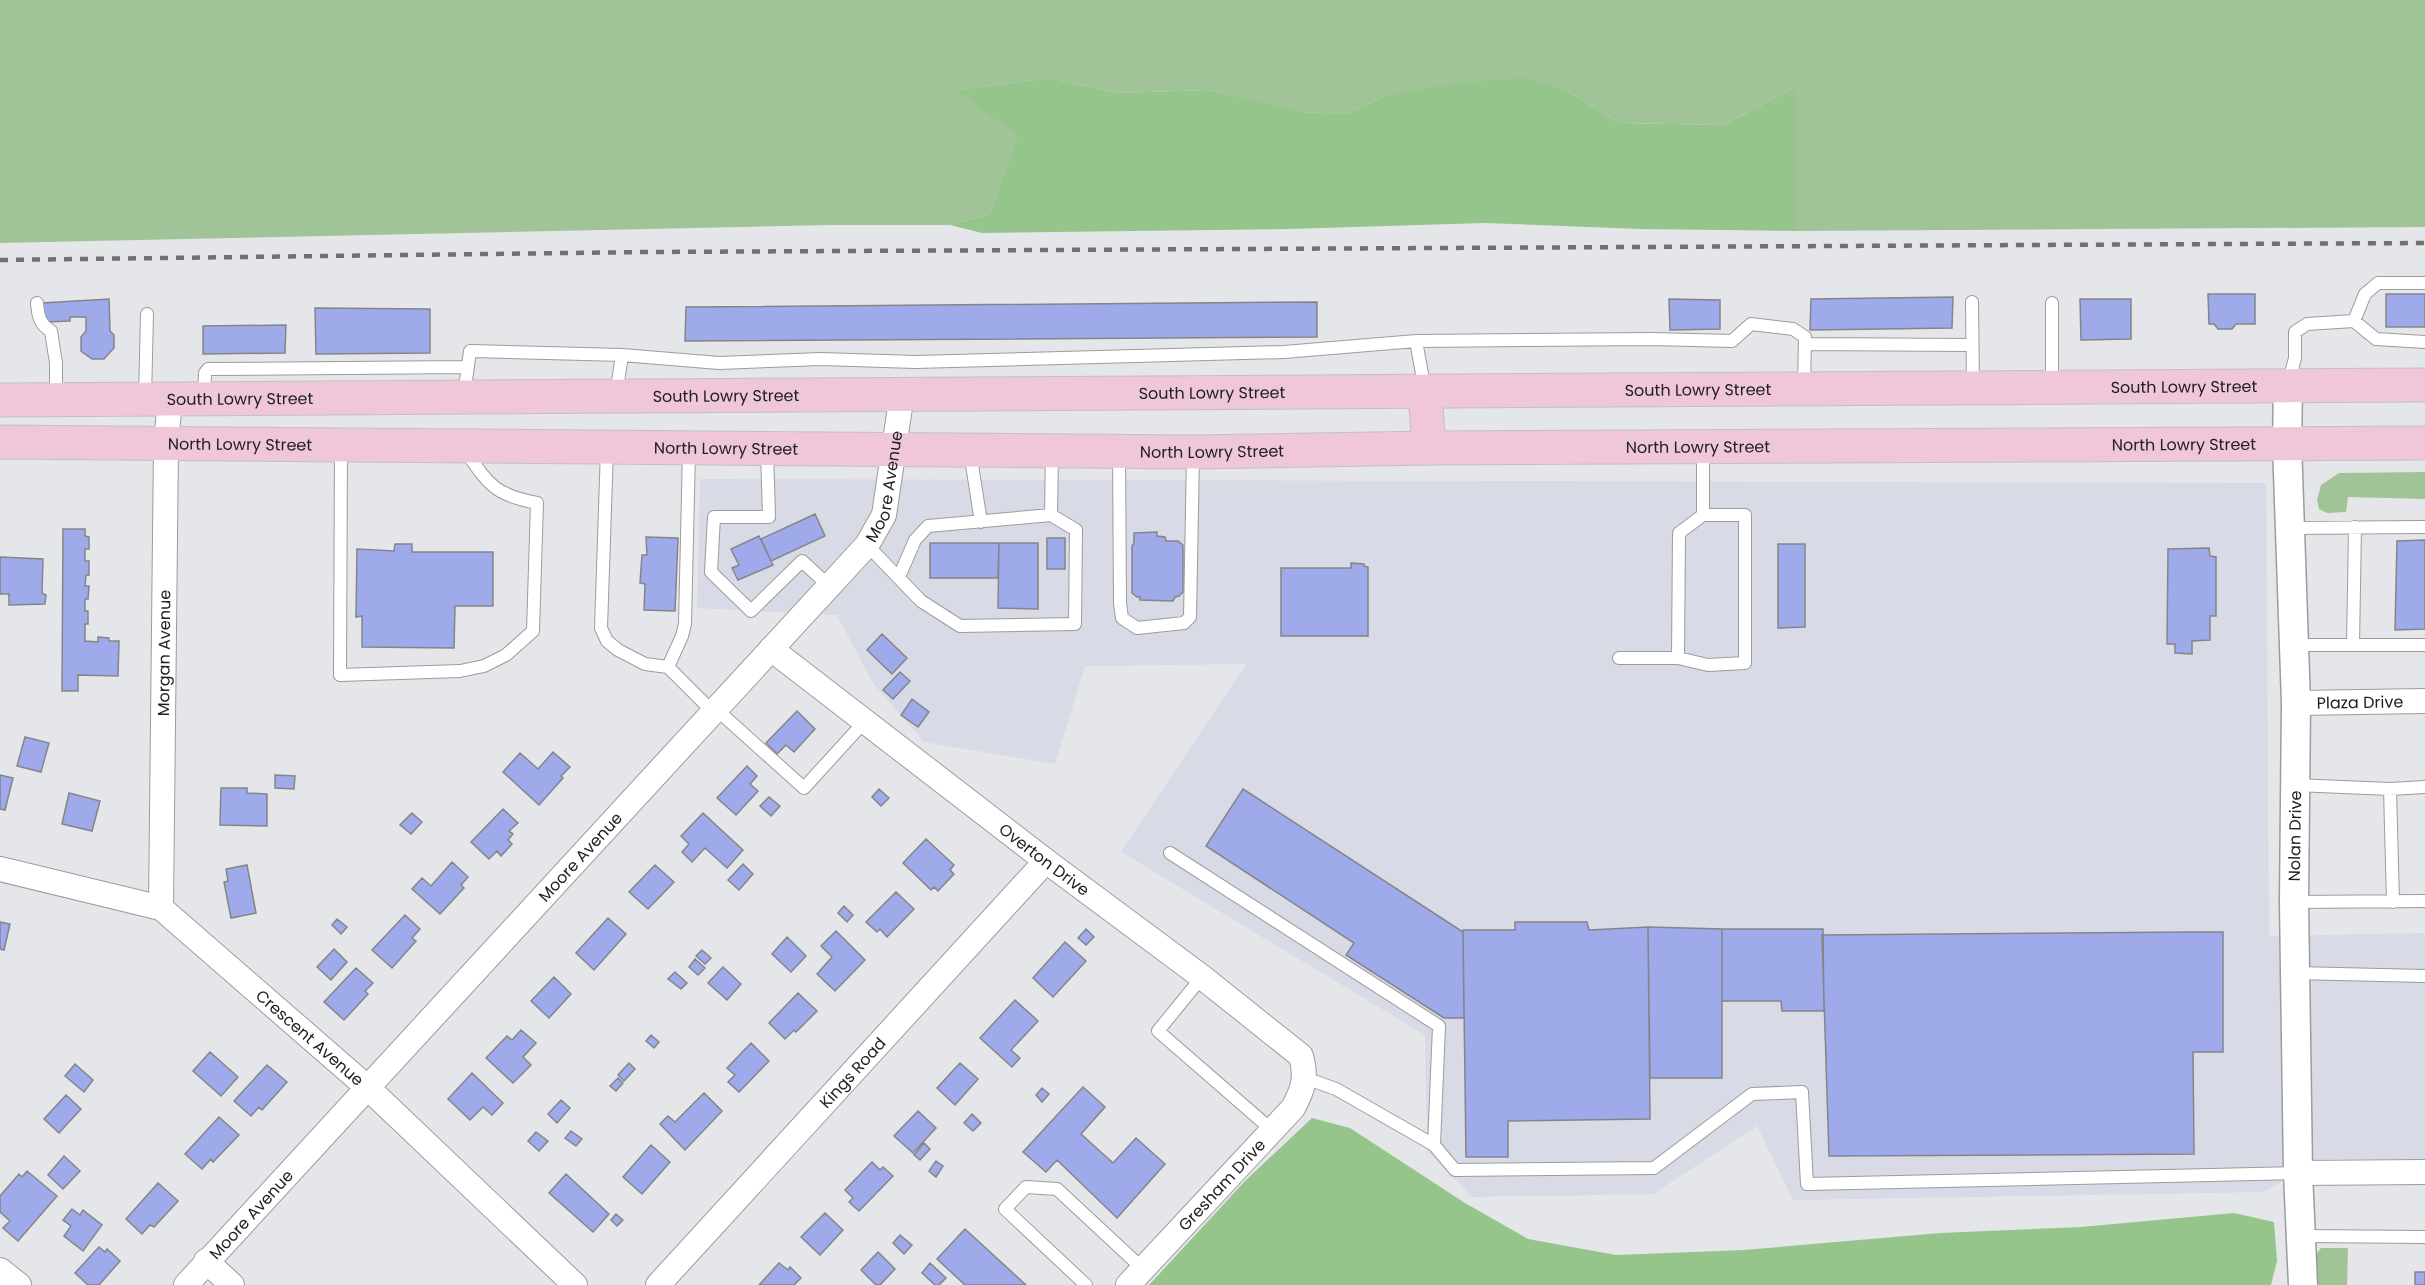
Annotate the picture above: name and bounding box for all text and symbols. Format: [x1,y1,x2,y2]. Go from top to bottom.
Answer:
street label: South Lowry Street [2111,375,2258,398]
street label: South Lowry Street [1625,378,1772,401]
street label: South Lowry Street [1139,381,1286,404]
street label: South Lowry Street [653,384,800,407]
street label: South Lowry Street [167,387,314,410]
street label: Moore Avenue [859,429,908,546]
street label: North Lowry Street [168,432,312,456]
street label: North Lowry Street [2112,432,2256,456]
street label: North Lowry Street [1626,435,1770,459]
street label: North Lowry Street [654,436,798,460]
street label: North Lowry Street [1140,439,1284,464]
street label: Morgan Avenue [152,590,176,716]
street label: Plaza Drive [2317,690,2404,714]
street label: Nolan Drive [2283,790,2307,882]
street label: Moore Avenue [533,807,627,907]
street label: Overton Drive [994,818,1095,901]
street label: Crescent Avenue [251,984,369,1091]
street label: Kings Road [814,1032,891,1113]
street label: Gresham Drive [1173,1134,1271,1236]
street label: Moore Avenue [204,1164,298,1264]

